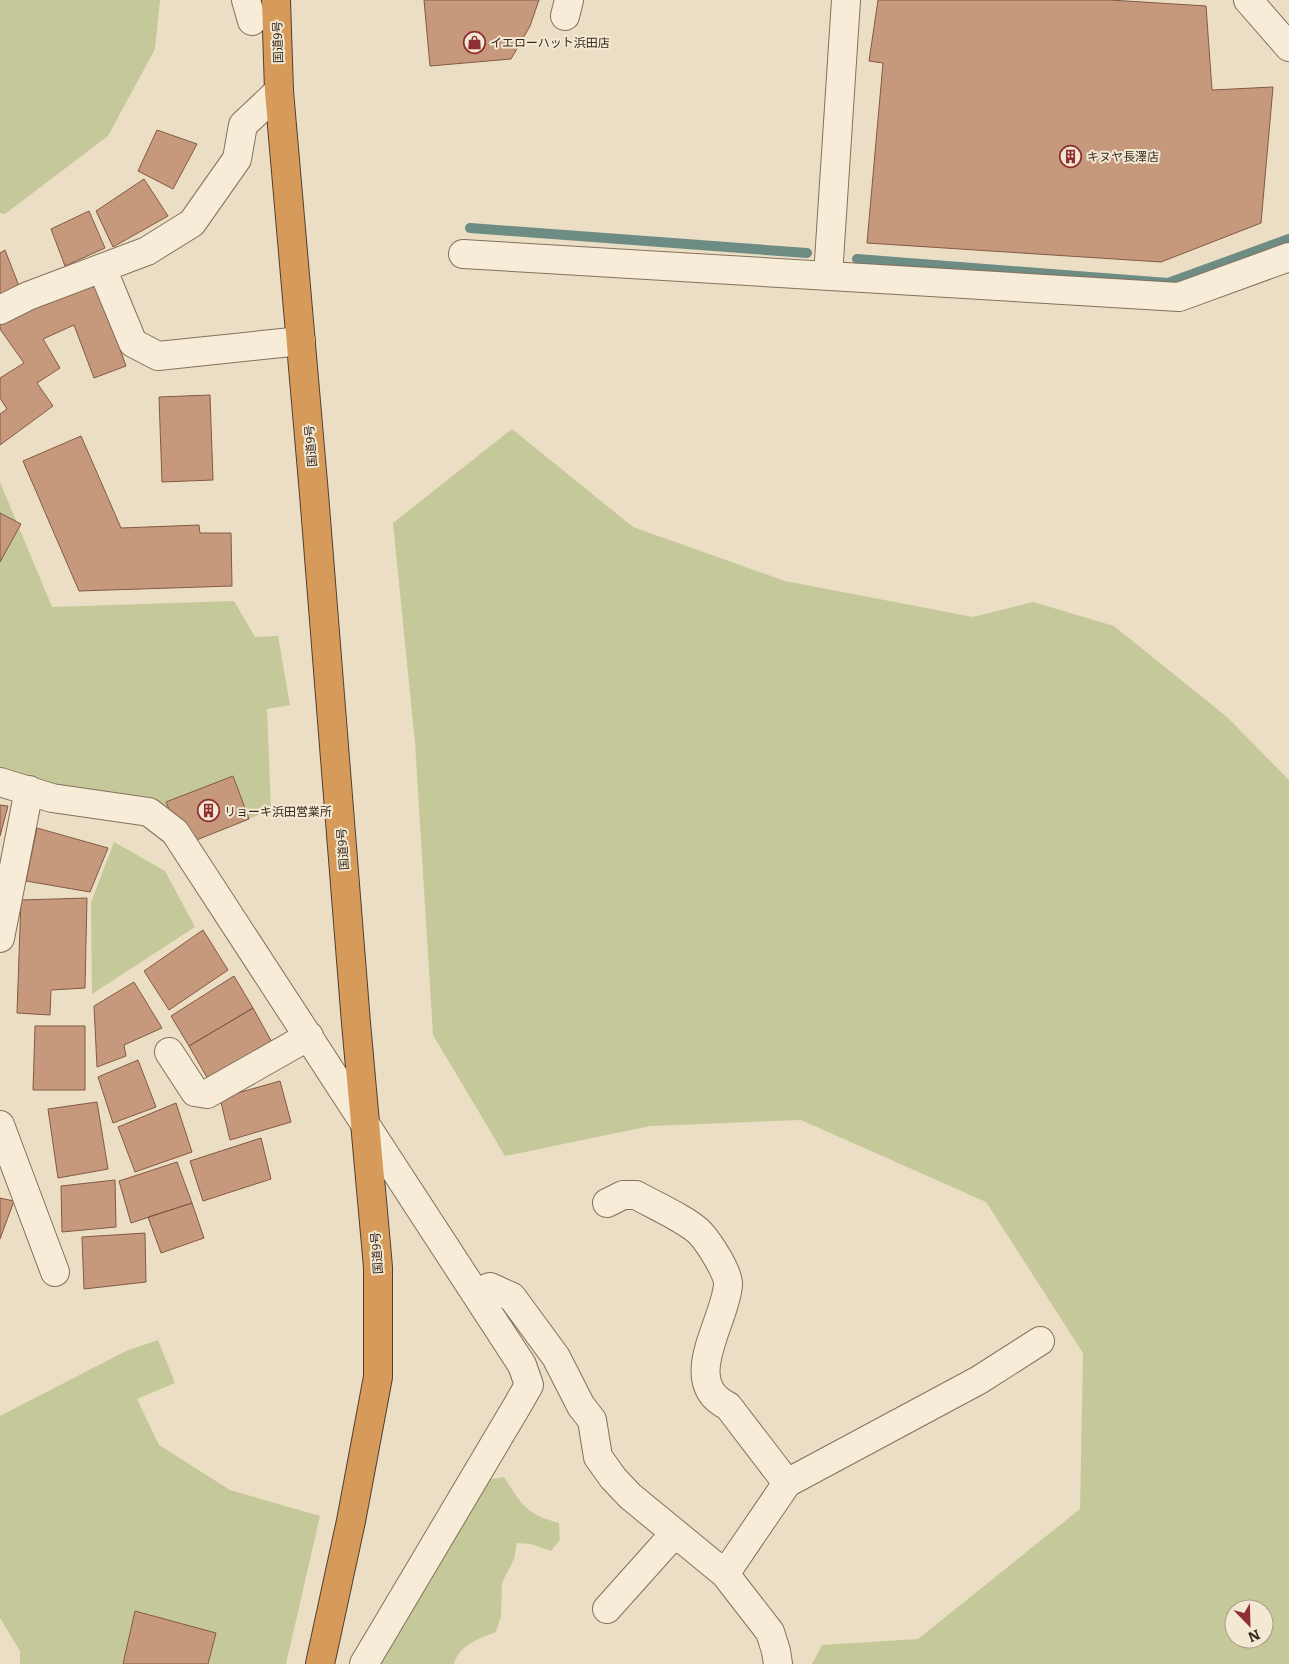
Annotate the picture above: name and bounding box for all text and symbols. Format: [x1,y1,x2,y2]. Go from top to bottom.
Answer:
street label: 国道9号 [267,21,287,63]
shop icon: イエローハット浜田店 [462,30,486,54]
place label: イエローハット浜田店 [490,33,610,51]
building icon: キヌヤ長澤店 [1059,144,1083,168]
place label: キヌヤ長澤店 [1087,147,1159,165]
street label: 国道9号 [299,424,321,468]
building icon: リョーキ浜田営業所 [196,799,220,823]
place label: リョーキ浜田営業所 [224,802,332,820]
street label: 国道9号 [332,827,352,871]
street label: 国道9号 [366,1231,386,1275]
north arrow [1224,1599,1274,1649]
text: N [1245,1625,1264,1648]

